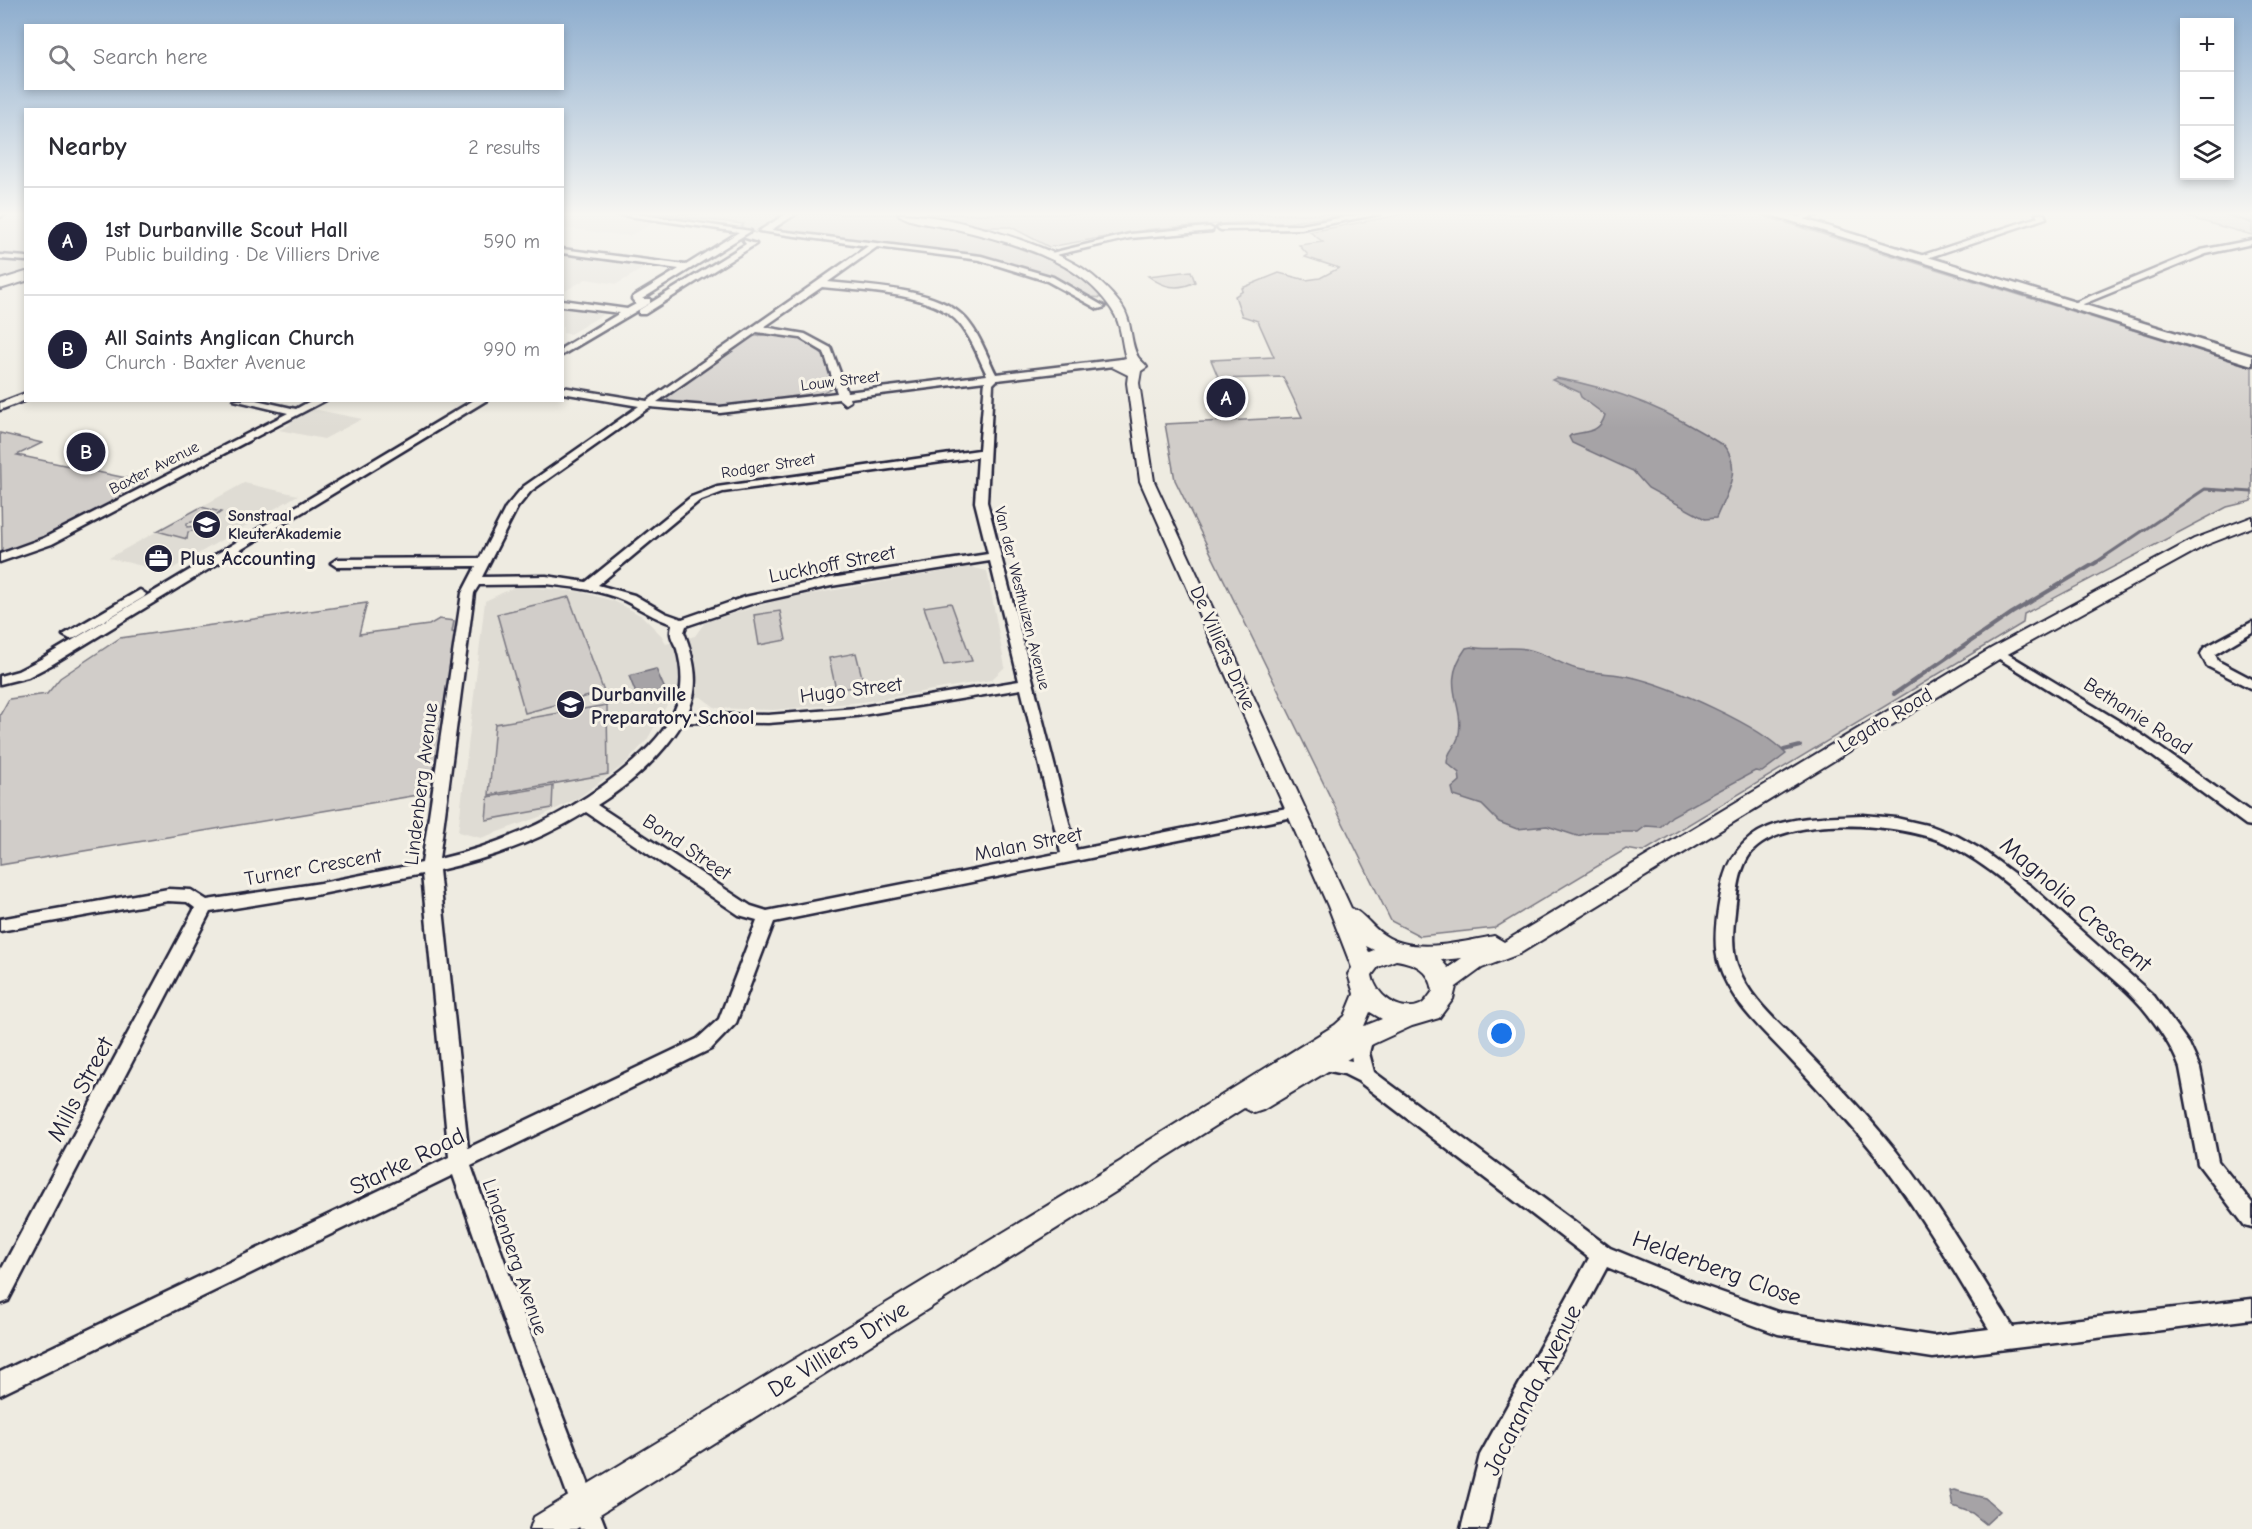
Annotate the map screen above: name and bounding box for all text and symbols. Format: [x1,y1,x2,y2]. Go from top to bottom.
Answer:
map controls [2180,18,2234,180]
button: + [2180,18,2234,72]
search box [24,24,564,90]
icon: search [45,41,78,74]
text: Search here [93,44,208,70]
button: − [2180,72,2234,126]
button: layers [2180,126,2234,180]
text: Nearby [48,132,127,162]
text: 2 results [468,136,540,159]
text: 1st Durbanville Scout Hall [105,217,348,243]
text: A [62,230,73,253]
text: 590 m [483,230,540,253]
text: Public building · De Villiers Drive [105,243,380,266]
text: All Saints Anglican Church [105,325,355,351]
text: B [61,338,74,361]
text: 990 m [483,338,540,361]
text: Church · Baxter Avenue [105,351,306,374]
street label: Louw Street [800,367,881,395]
pin: A [1206,376,1246,420]
pin: B [66,430,106,474]
street label: Baxter Avenue [106,438,202,498]
street label: Rodger Street [720,450,817,482]
street label: Van der Westhuizen Avenue [990,505,1054,691]
place label: Sonstraal KleuterAkademie [228,507,341,543]
school or university icon: Sonstraal KleuterAkademie [191,509,223,541]
street label: Luckhoff Street [767,540,898,588]
office icon: Plus Accounting [143,542,175,574]
place label: Plus Accounting [180,547,316,570]
street label: De Villiers Drive [1185,582,1261,714]
street label: Hugo Street [799,672,905,708]
street label: Bethanie Road [2079,672,2197,760]
place label: Durbanville Preparatory School [591,683,755,729]
street label: Legato Road [1834,683,1936,757]
school or university icon: Durbanville Preparatory School [554,689,586,721]
street label: Lindenberg Avenue [400,701,442,867]
street label: Bond Street [639,809,737,886]
street label: Malan Street [972,822,1085,866]
street label: Magnolia Crescent [1994,831,2158,978]
street label: Turner Crescent [243,843,385,890]
your location [1487,1019,1516,1048]
street label: Mills Street [41,1031,120,1146]
street label: Starke Road [345,1121,469,1201]
street label: Lindenberg Avenue [478,1176,552,1338]
street label: Helderberg Close [1629,1224,1805,1312]
street label: De Villiers Drive [762,1295,914,1403]
street label: Jacaranda Avenue [1477,1300,1587,1480]

